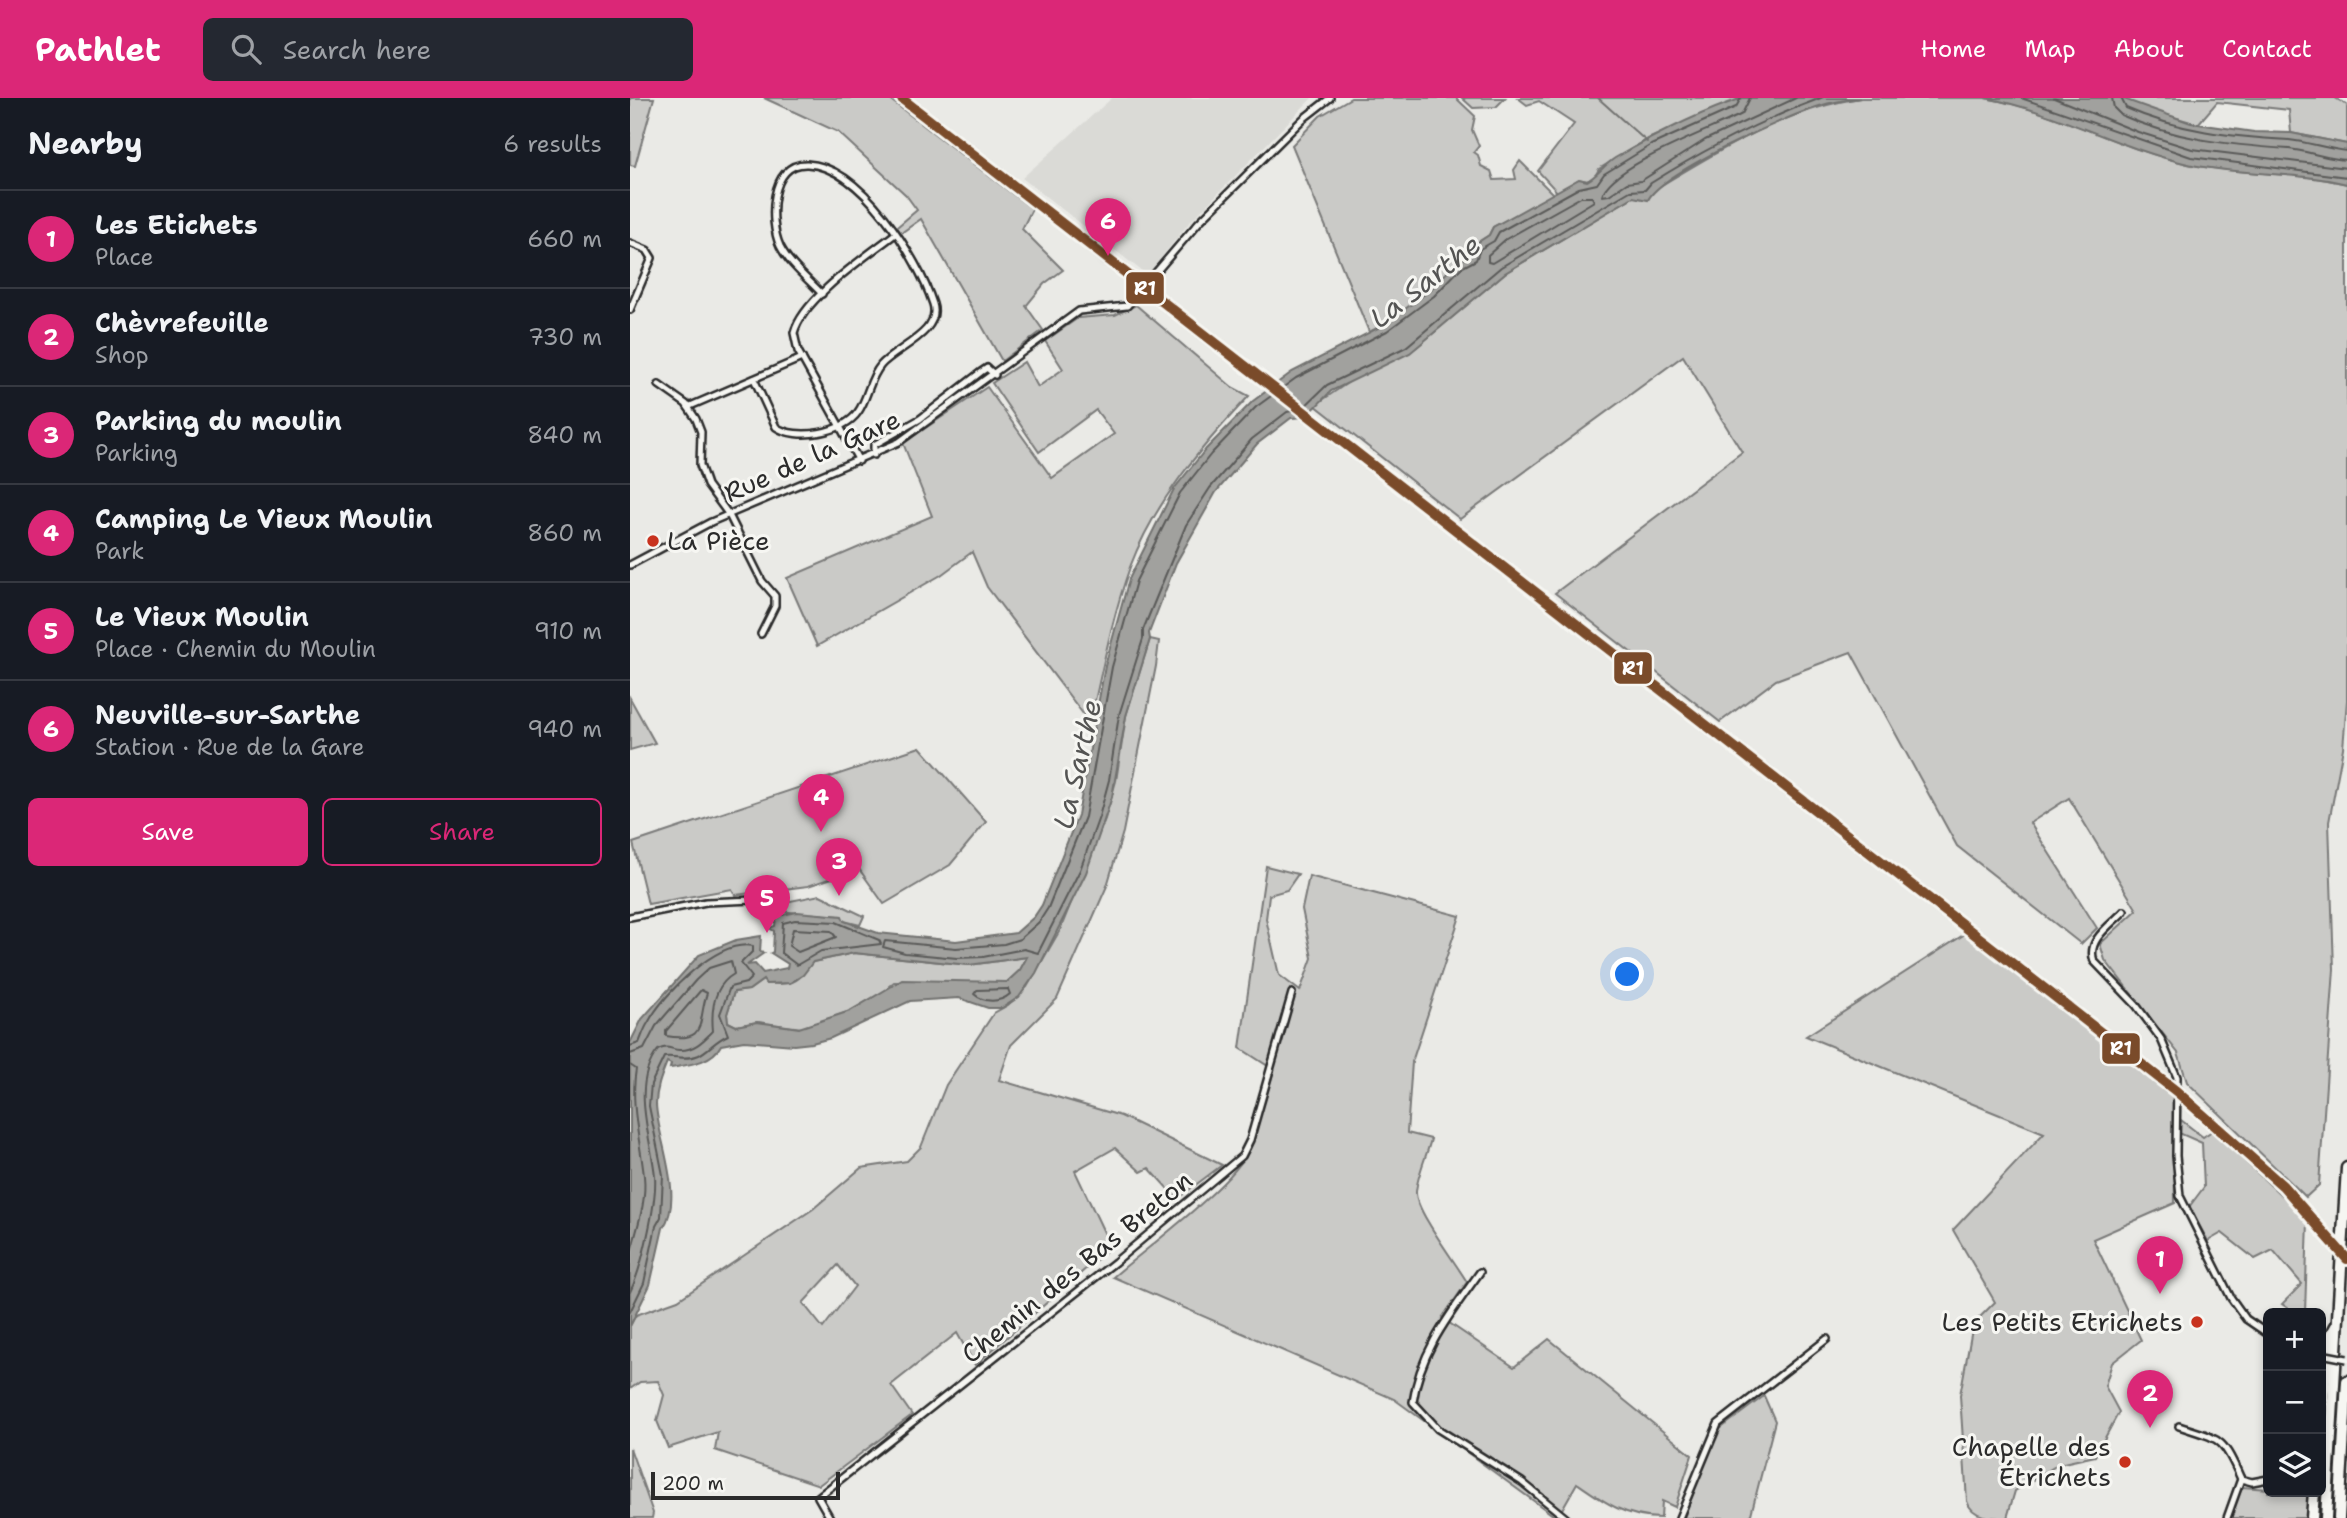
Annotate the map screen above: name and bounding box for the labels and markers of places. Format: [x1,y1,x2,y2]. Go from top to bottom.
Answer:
pin: 6 [1085,198,1131,256]
place label: La Pièce [667,523,770,558]
marker: La Pièce [645,533,661,549]
pin: 4 [798,774,844,832]
pin: 3 [816,838,862,896]
pin: 5 [744,875,790,933]
pin: 1 [2137,1236,2183,1294]
place label: Les Petits Etrichets [1942,1304,2183,1339]
marker: Les Petits Etrichets [2189,1314,2205,1330]
pin: 2 [2127,1370,2173,1428]
place label: Chapelle des Étrichets [1952,1429,2111,1494]
marker: Chapelle des Étrichets [2117,1454,2133,1470]

